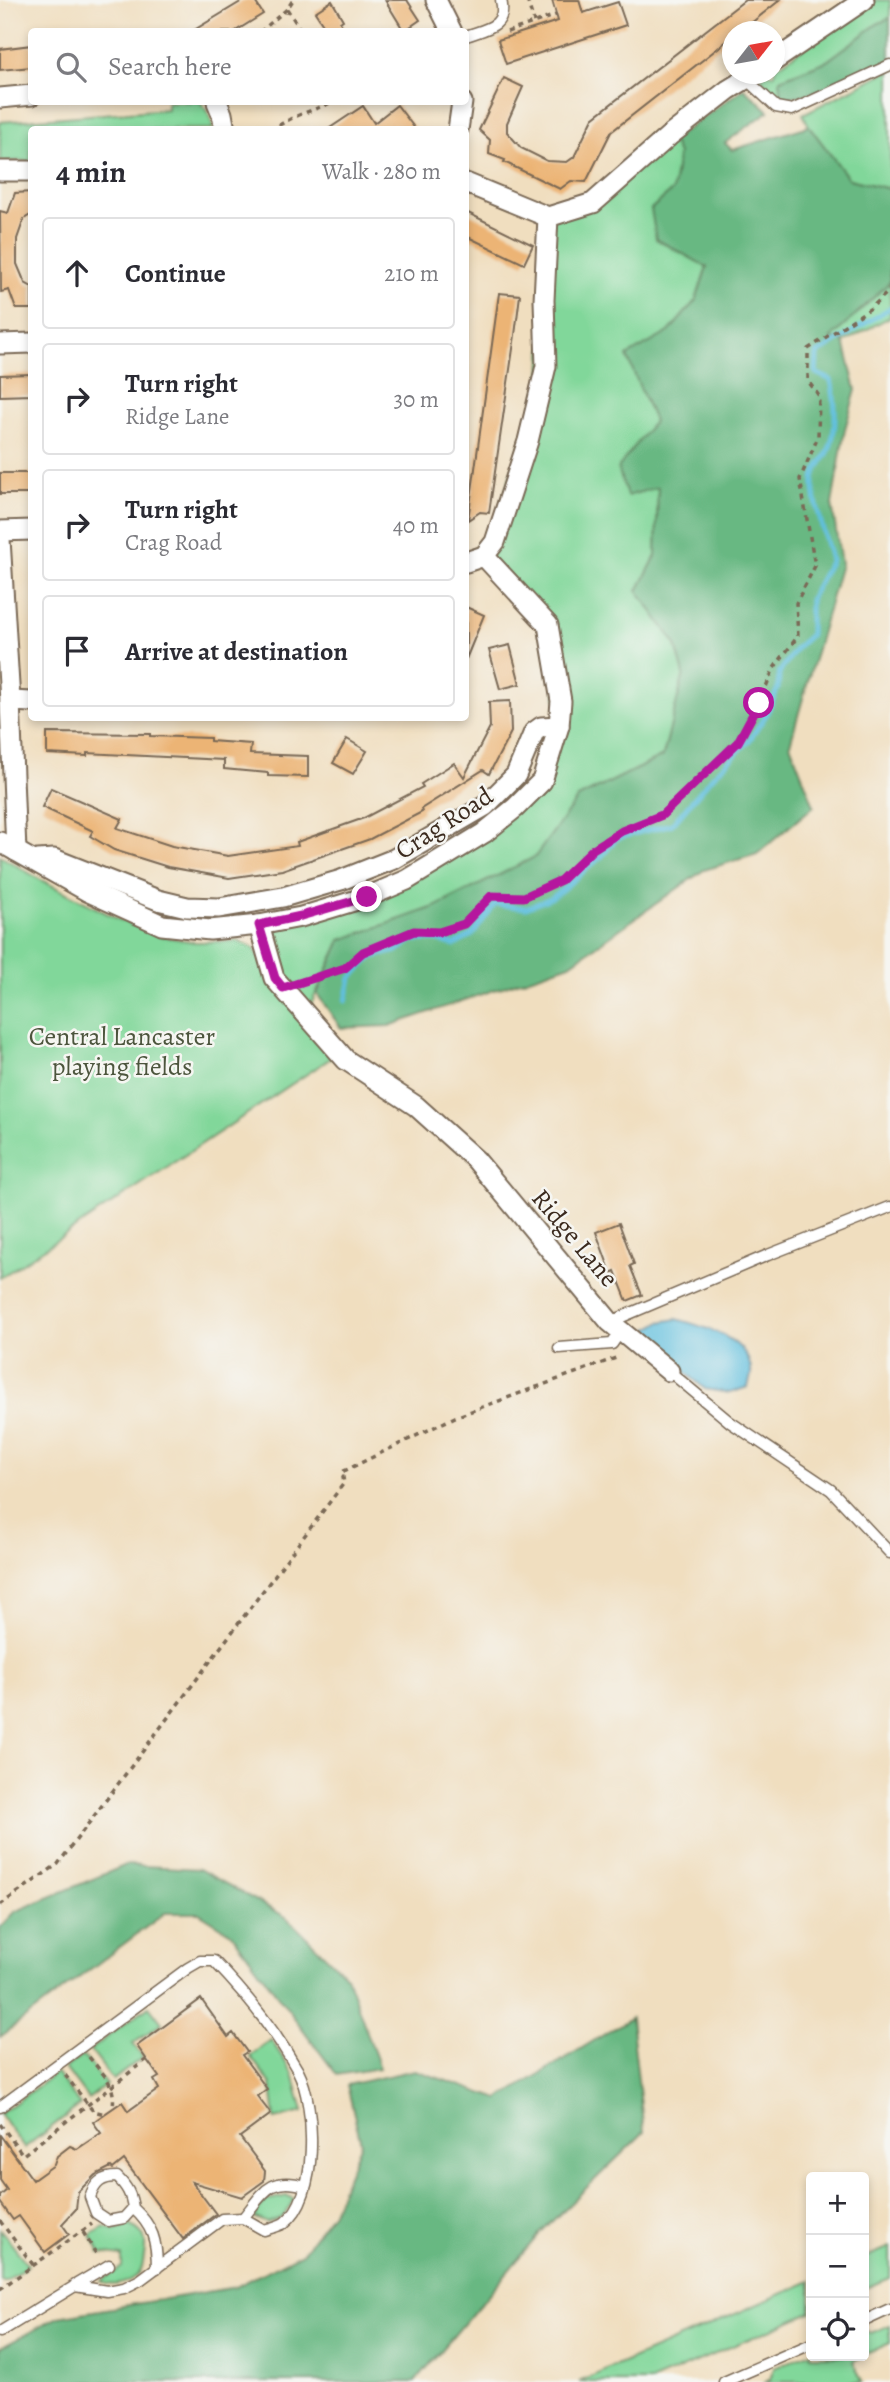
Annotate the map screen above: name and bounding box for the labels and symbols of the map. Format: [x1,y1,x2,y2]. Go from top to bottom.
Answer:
north arrow [722,21,785,84]
route start [743,687,774,718]
street label: Crag Road [388,778,500,868]
route end [351,881,382,912]
park label: Central Lancaster playing fields [29,1019,215,1084]
street label: Ridge Lane [524,1182,626,1294]

